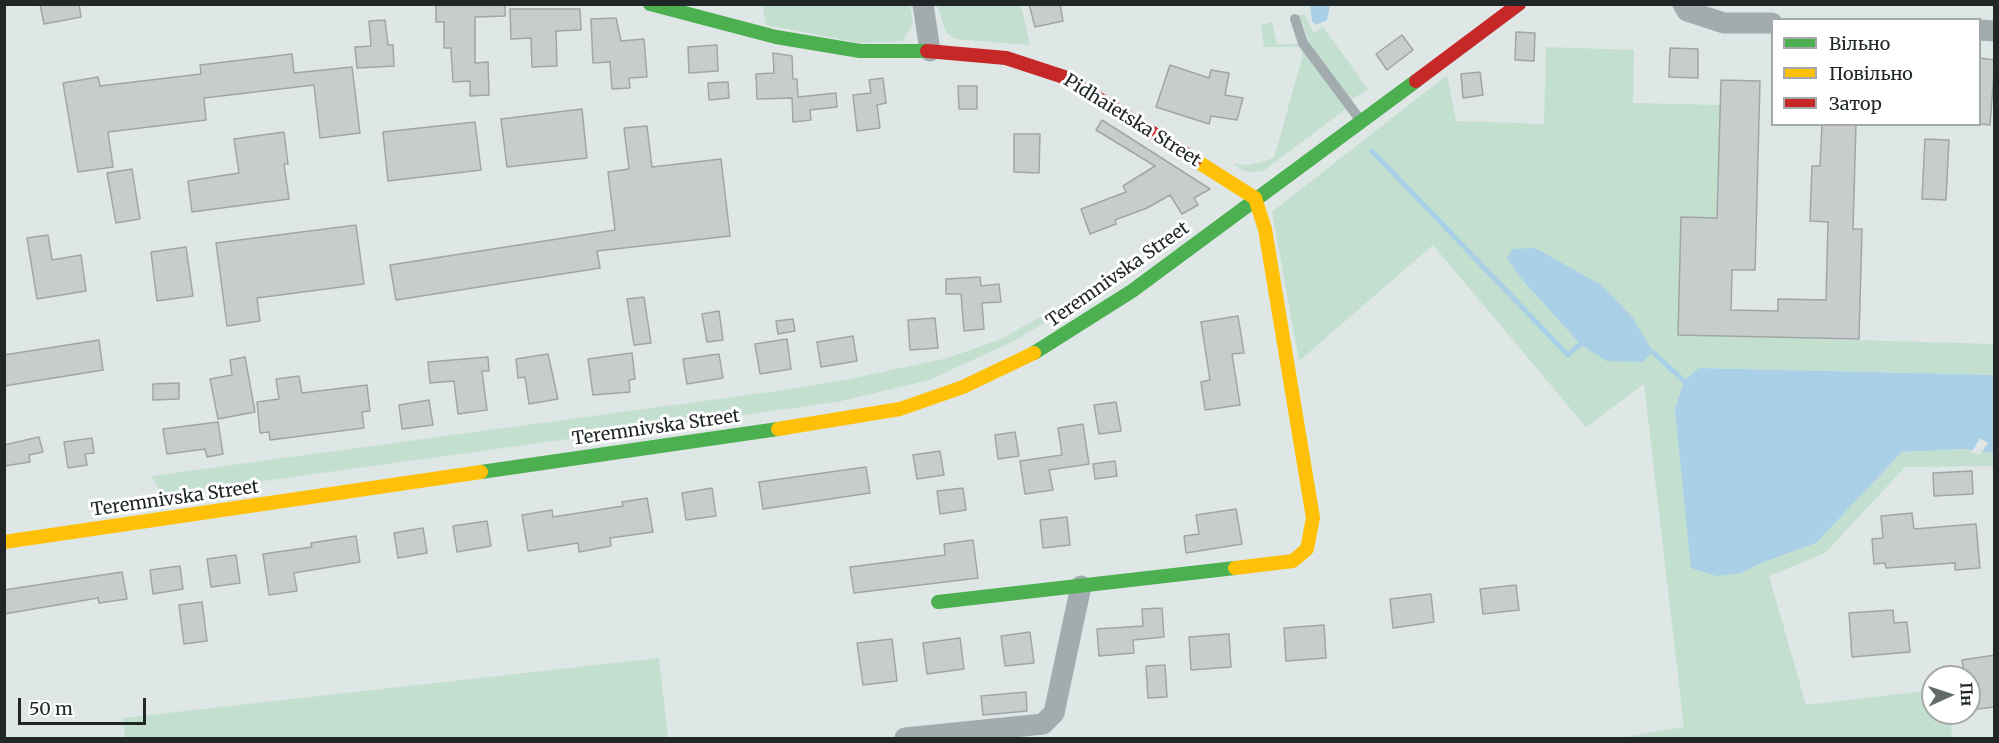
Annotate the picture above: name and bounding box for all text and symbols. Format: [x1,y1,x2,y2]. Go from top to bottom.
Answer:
legend [1771,18,1981,126]
text: Вільно [1829,32,1890,55]
text: Повільно [1829,62,1913,85]
street label: Pidhaietska Street [1060,70,1204,172]
text: Затор [1829,92,1882,115]
street label: Teremnivska Street [1042,218,1194,332]
street label: Teremnivska Street [571,406,741,450]
street label: Teremnivska Street [90,477,260,521]
north arrow [1921,665,1981,725]
text: Пн [1956,682,1978,707]
scale bar [21,686,148,724]
text: 50 m [29,697,73,720]

